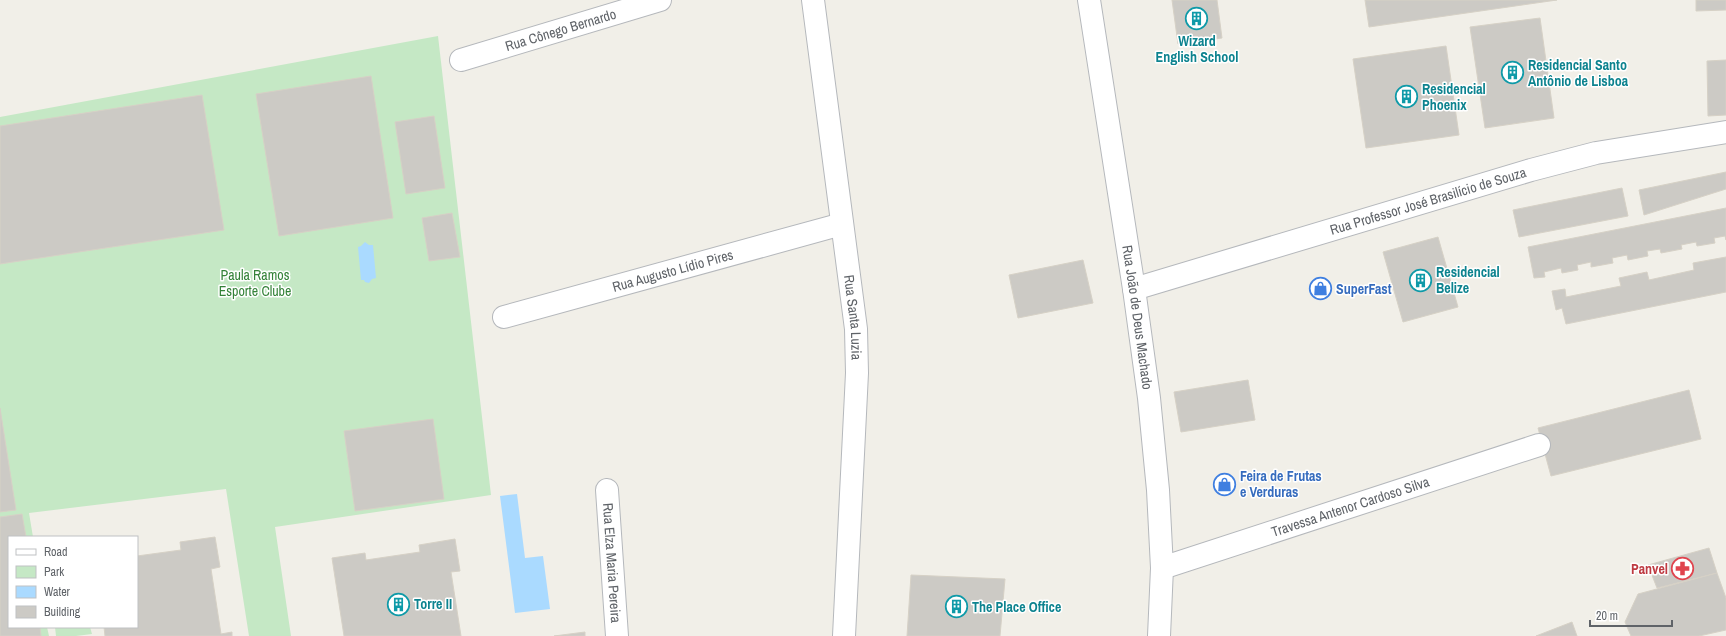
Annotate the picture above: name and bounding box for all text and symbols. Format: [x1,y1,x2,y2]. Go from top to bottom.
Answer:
street label: Rua Cônego Bernardo [503,5,618,55]
building icon: Wizard English School [1184,6,1210,32]
place label: Wizard English School [1156,32,1238,66]
place label: Residencial Santo Antônio de Lisboa [1528,56,1629,90]
building icon: Residencial Santo Antônio de Lisboa [1499,60,1525,86]
place label: Residencial Phoenix [1422,80,1486,114]
building icon: Residencial Phoenix [1393,84,1419,110]
street label: Rua Professor José Brasilício de Souza [1328,163,1529,239]
street label: Rua João de Deus Machado [1118,244,1157,391]
street label: Rua Augusto Lídio Pires [610,245,735,296]
place label: Residencial Belize [1436,263,1500,297]
park label: Paula Ramos Esporte Clube [219,266,291,300]
building icon: Residencial Belize [1408,267,1434,293]
street label: Rua Santa Luzia [840,274,866,361]
shop icon: SuperFast [1308,276,1334,302]
place label: SuperFast [1336,280,1392,298]
place label: Feira de Frutas e Verduras [1240,467,1322,501]
shop icon: Feira de Frutas e Verduras [1212,471,1238,497]
street label: Travessa Antenor Cardoso Silva [1269,472,1432,541]
street label: Rua Elza Maria Pereira [599,502,625,624]
legend [8,536,138,628]
text: Road [44,544,68,560]
pharmacy icon: Panvel [1670,556,1696,582]
place label: Panvel [1631,560,1668,578]
text: Park [44,564,64,580]
text: Water [44,584,71,600]
building icon: Torre II [385,591,411,617]
building icon: The Place Office [943,594,969,620]
place label: Torre II [414,595,452,613]
place label: The Place Office [972,598,1061,616]
scale bar [1590,602,1672,628]
text: Building [44,604,81,620]
text: 20 m [1596,608,1618,624]

